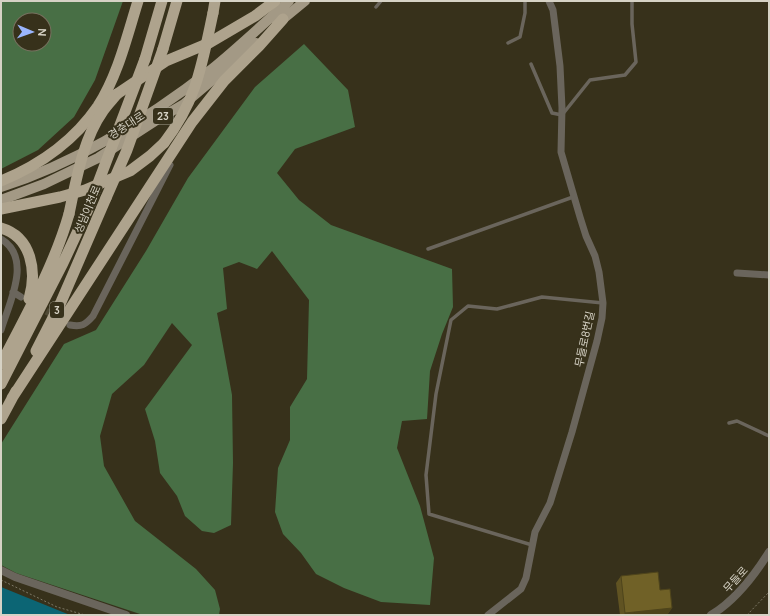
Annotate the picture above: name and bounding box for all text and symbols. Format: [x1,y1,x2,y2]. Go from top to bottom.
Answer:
north arrow [12,12,52,52]
text: N [35,28,50,37]
street label: 경충대로 [105,108,147,142]
road number: 23 [153,108,173,124]
street label: 성남이천로 [70,183,104,235]
road number: 3 [50,302,64,318]
street label: 무들로8번길 [571,310,597,368]
street label: 무들로 [719,563,751,595]

